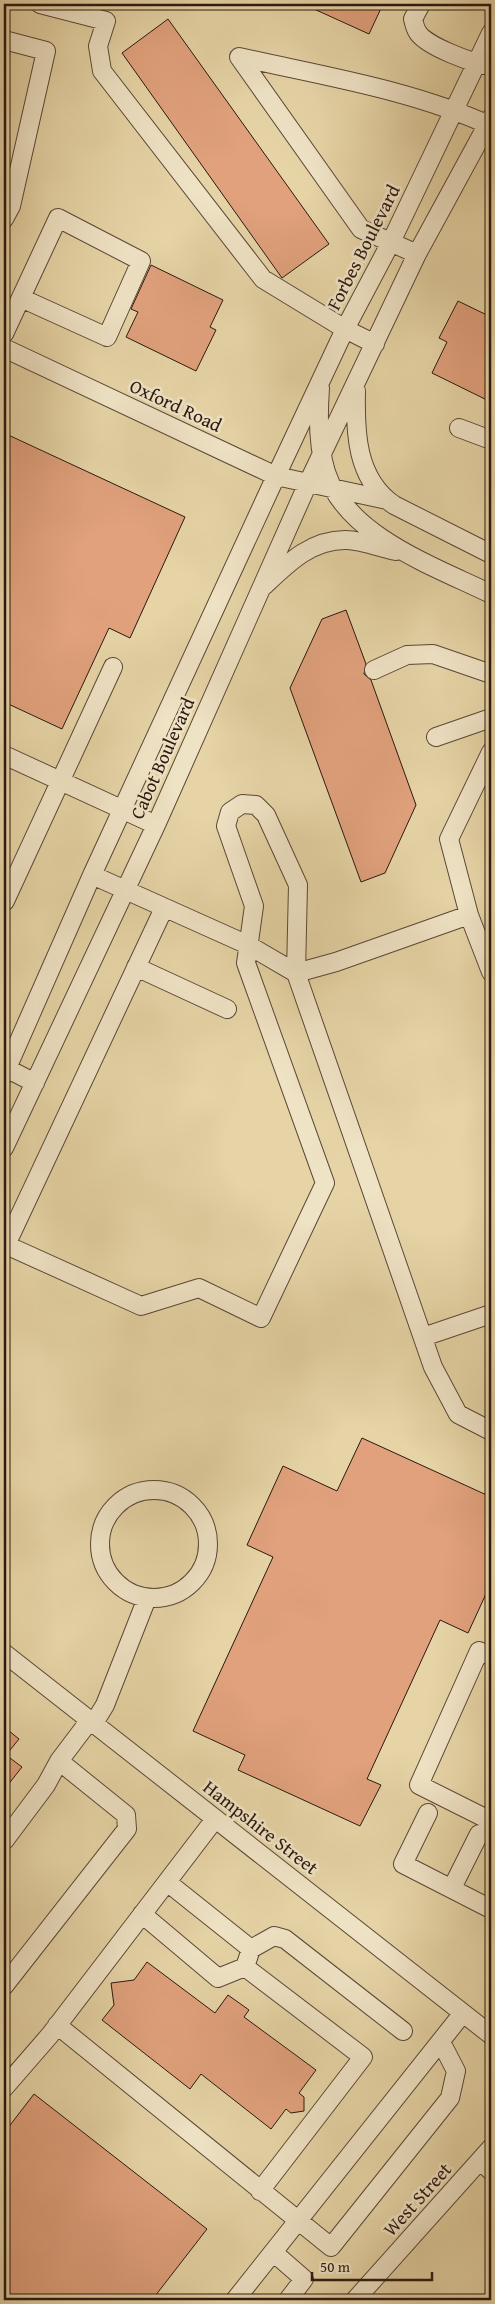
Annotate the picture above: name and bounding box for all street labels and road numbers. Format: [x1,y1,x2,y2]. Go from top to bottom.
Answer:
street label: Forbes Boulevard [319,179,407,315]
street label: Oxford Road [125,371,227,439]
street label: Cabot Boulevard [123,692,202,823]
street label: Hampshire Street [197,1773,325,1881]
street label: West Street [376,2156,458,2242]

